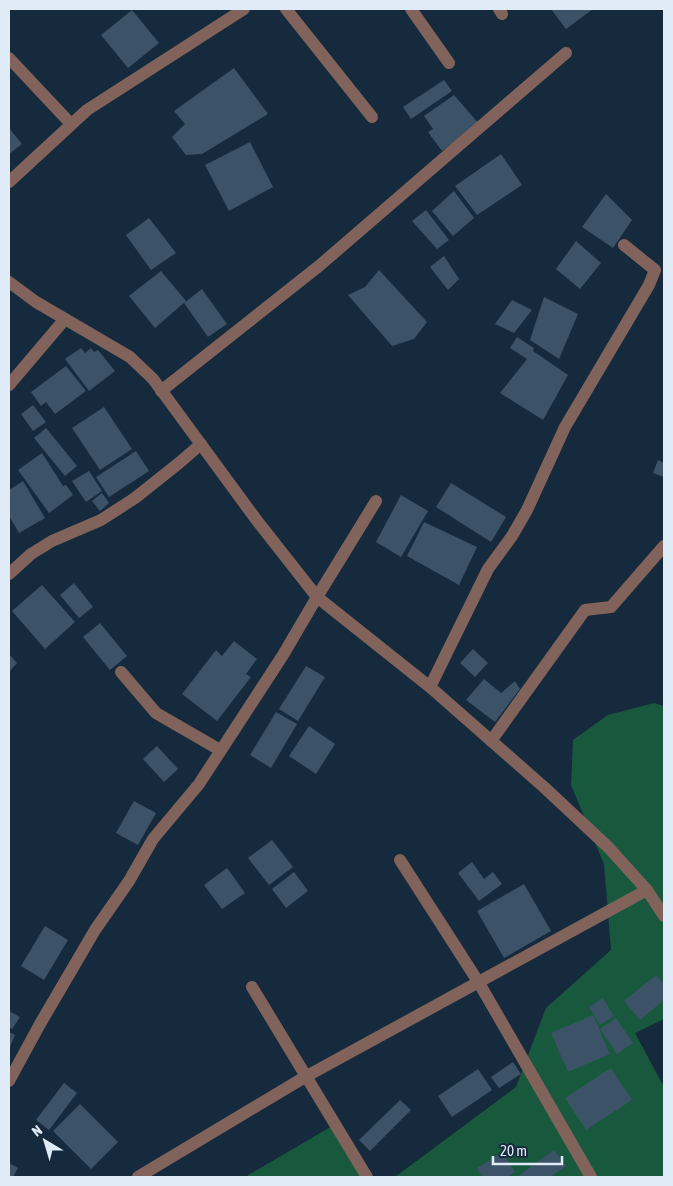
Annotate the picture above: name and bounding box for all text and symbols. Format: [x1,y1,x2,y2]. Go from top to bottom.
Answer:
north arrow [20,1116,70,1166]
text: N [29,1122,45,1140]
scale bar [493,1134,562,1166]
text: 20 m [500,1142,527,1159]

